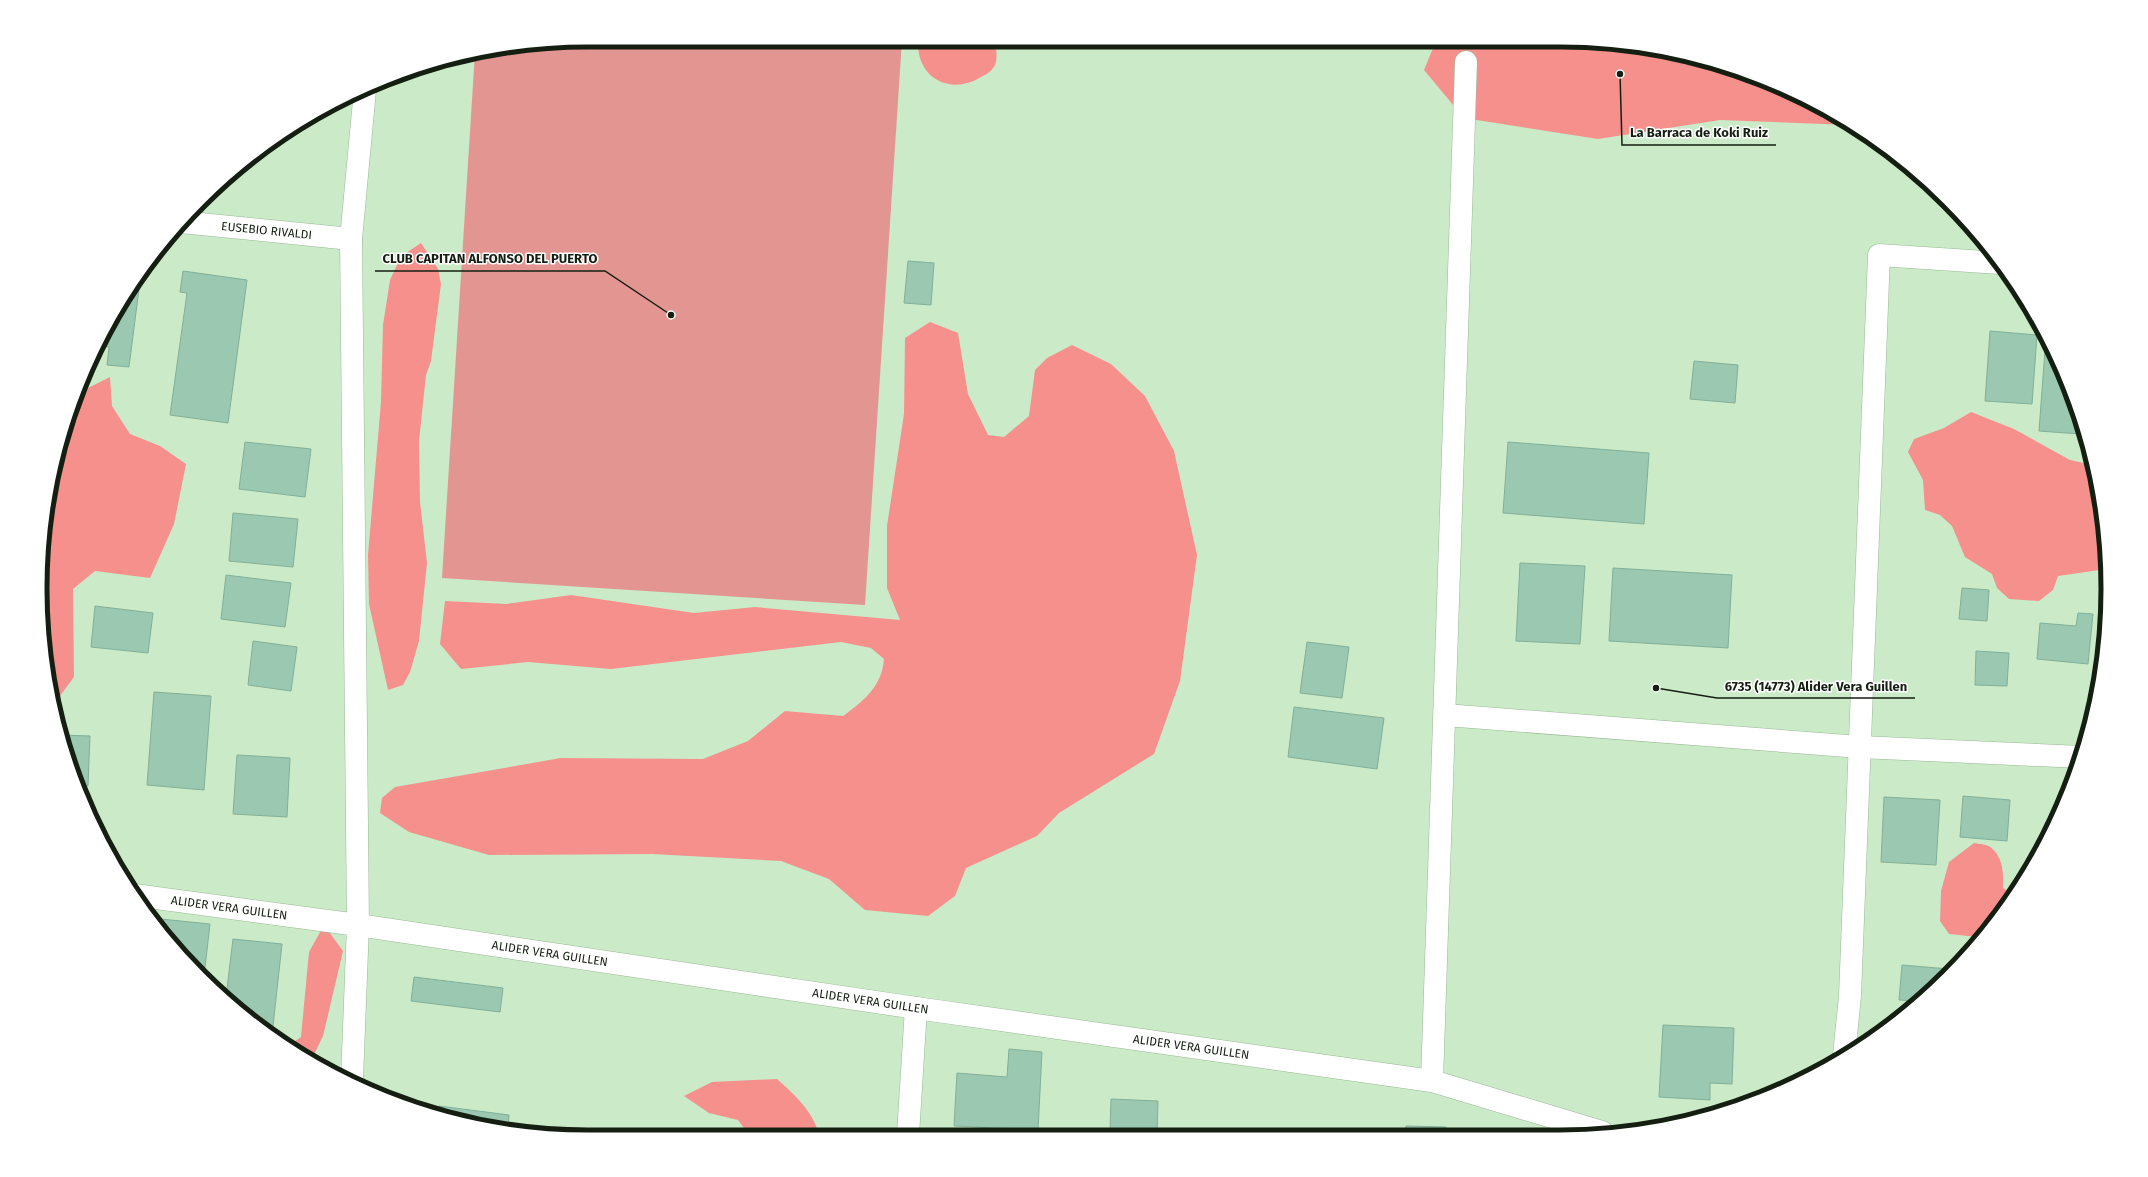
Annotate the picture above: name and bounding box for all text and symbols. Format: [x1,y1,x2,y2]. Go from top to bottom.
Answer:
callout: La Barraca de Koki Ruiz [1622,120,1776,145]
text: La Barraca de Koki Ruiz [1630,125,1768,140]
street label: EUSEBIO RIVALDI [221,219,313,242]
callout: CLUB CAPITAN ALFONSO DEL PUERTO [375,246,605,271]
text: CLUB CAPITAN ALFONSO DEL PUERTO [383,251,597,266]
callout: 6735 (14773) Alider Vera Guillen [1717,673,1915,698]
text: 6735 (14773) Alider Vera Guillen [1725,679,1907,694]
street label: ALIDER VERA GUILLEN [170,893,288,922]
street label: ALIDER VERA GUILLEN [491,938,609,969]
street label: ALIDER VERA GUILLEN [811,986,929,1017]
street label: ALIDER VERA GUILLEN [1132,1032,1250,1062]

